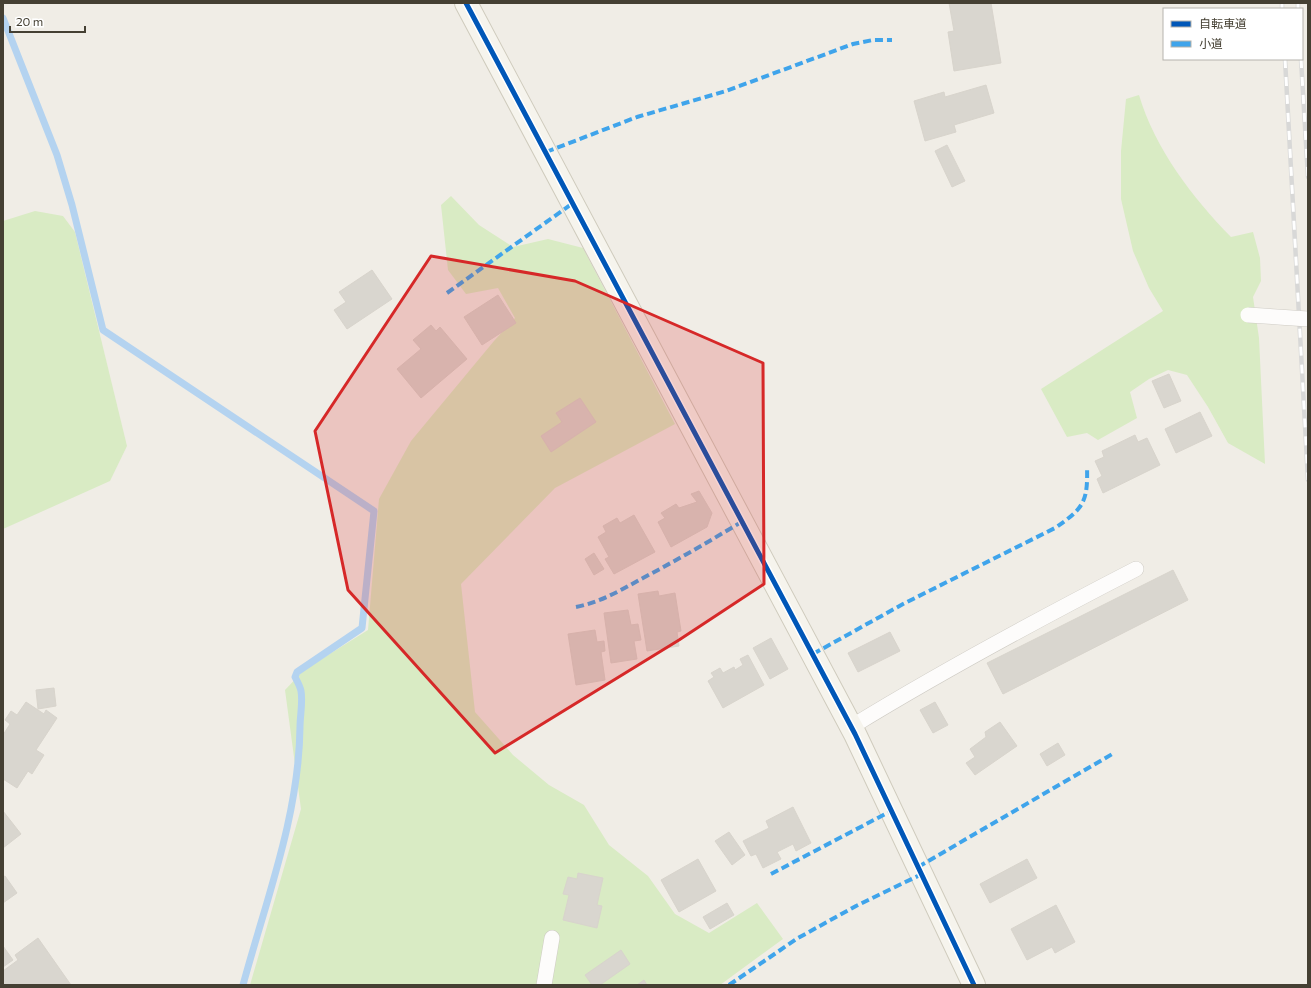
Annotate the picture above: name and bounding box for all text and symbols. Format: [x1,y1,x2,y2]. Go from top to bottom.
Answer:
scale bar [10,8,85,34]
legend [1163,8,1303,60]
text: 20 m [16,14,43,28]
text: 自転車道 [1199,16,1247,30]
text: 小道 [1199,36,1223,50]

